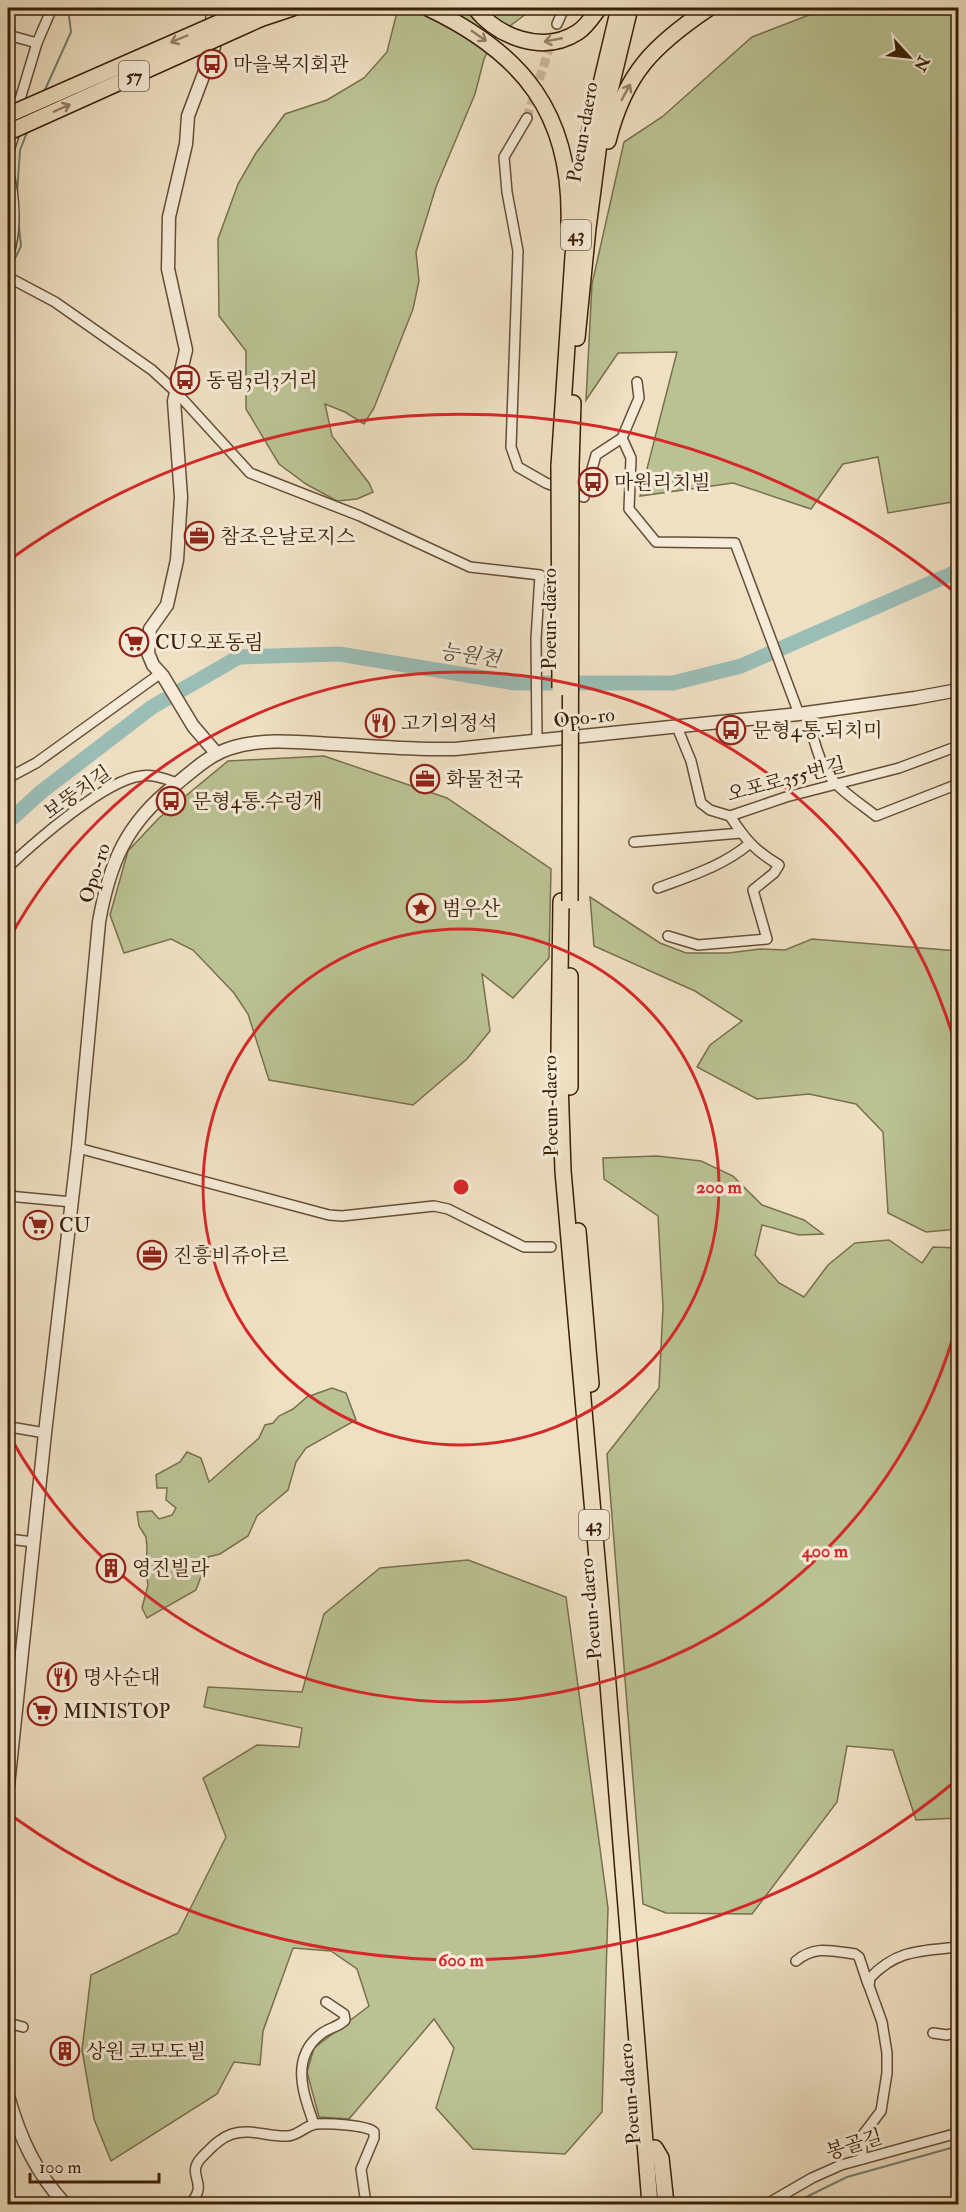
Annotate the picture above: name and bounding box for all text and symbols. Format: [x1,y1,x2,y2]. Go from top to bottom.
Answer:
north arrow [879,27,939,87]
one-way arrow [471,30,487,42]
one-way arrow [170,34,188,45]
one-way arrow [544,35,564,46]
bus stop icon: 마을복지회관 [196,48,228,80]
place label: 마을복지회관 [233,52,350,77]
text: N [909,52,934,75]
road number: 57 [119,61,149,91]
street label: Poeun-daero [561,80,604,184]
one-way arrow [621,83,632,101]
one-way arrow [53,102,71,114]
road number: 43 [561,220,591,250]
bus stop icon: 동림3리3거리 [169,364,201,396]
place label: 동림3리3거리 [206,368,318,393]
bus stop icon: 마원리치빌 [577,466,609,498]
place label: 마원리치빌 [614,470,711,495]
office icon: 참조은날로지스 [183,520,215,552]
place label: 참조은날로지스 [220,524,355,549]
street label: Poeun-daero [537,568,562,670]
supermarket icon: CU오포동림 [118,626,150,658]
place label: CU오포동림 [155,630,264,655]
water label: 능원천 [438,637,504,674]
street label: Opo-ro [552,702,616,734]
restaurant icon: 고기의정석 [364,707,396,739]
place label: 고기의정석 [401,711,498,736]
bus stop icon: 문형4통.되치미 [715,714,747,746]
place label: 문형4통.되치미 [752,718,883,743]
street label: 오포로355번길 [724,752,848,807]
street label: 보뚱치길 [38,760,116,825]
office icon: 화물천국 [409,763,441,795]
place label: 화물천국 [446,767,523,792]
bus stop icon: 문형4통.수렁개 [155,785,187,817]
place label: 문형4통.수렁개 [192,789,323,814]
street label: Opo-ro [73,840,117,907]
place icon: 범우산 [405,892,437,924]
place label: 범우산 [442,896,501,921]
street label: Poeun-daero [537,1055,564,1157]
text: 200 m [696,1176,743,1199]
centre of rings [451,1177,471,1197]
supermarket icon: CU [22,1209,54,1241]
place label: CU [59,1213,91,1238]
office icon: 진흥비쥬아르 [136,1239,168,1271]
place label: 진흥비쥬아르 [173,1243,290,1268]
road number: 43 [579,1510,609,1540]
text: 400 m [801,1540,849,1563]
building icon: 영진빌라 [95,1552,127,1584]
place label: 영진빌라 [132,1556,210,1581]
street label: Poeun-daero [574,1557,607,1661]
restaurant icon: 명사순대 [46,1661,78,1693]
place label: 명사순대 [83,1665,160,1690]
supermarket icon: MINISTOP [26,1695,58,1727]
place label: MINISTOP [63,1699,170,1724]
text: 600 m [438,1949,485,1972]
building icon: 상원 코모도빌 [49,2035,81,2067]
place label: 상원 코모도빌 [86,2039,206,2064]
street label: Poeun-daero [613,2042,646,2146]
street label: 봉골길 [823,2124,886,2165]
scale bar [30,2146,159,2184]
text: 100 m [39,2156,82,2179]

